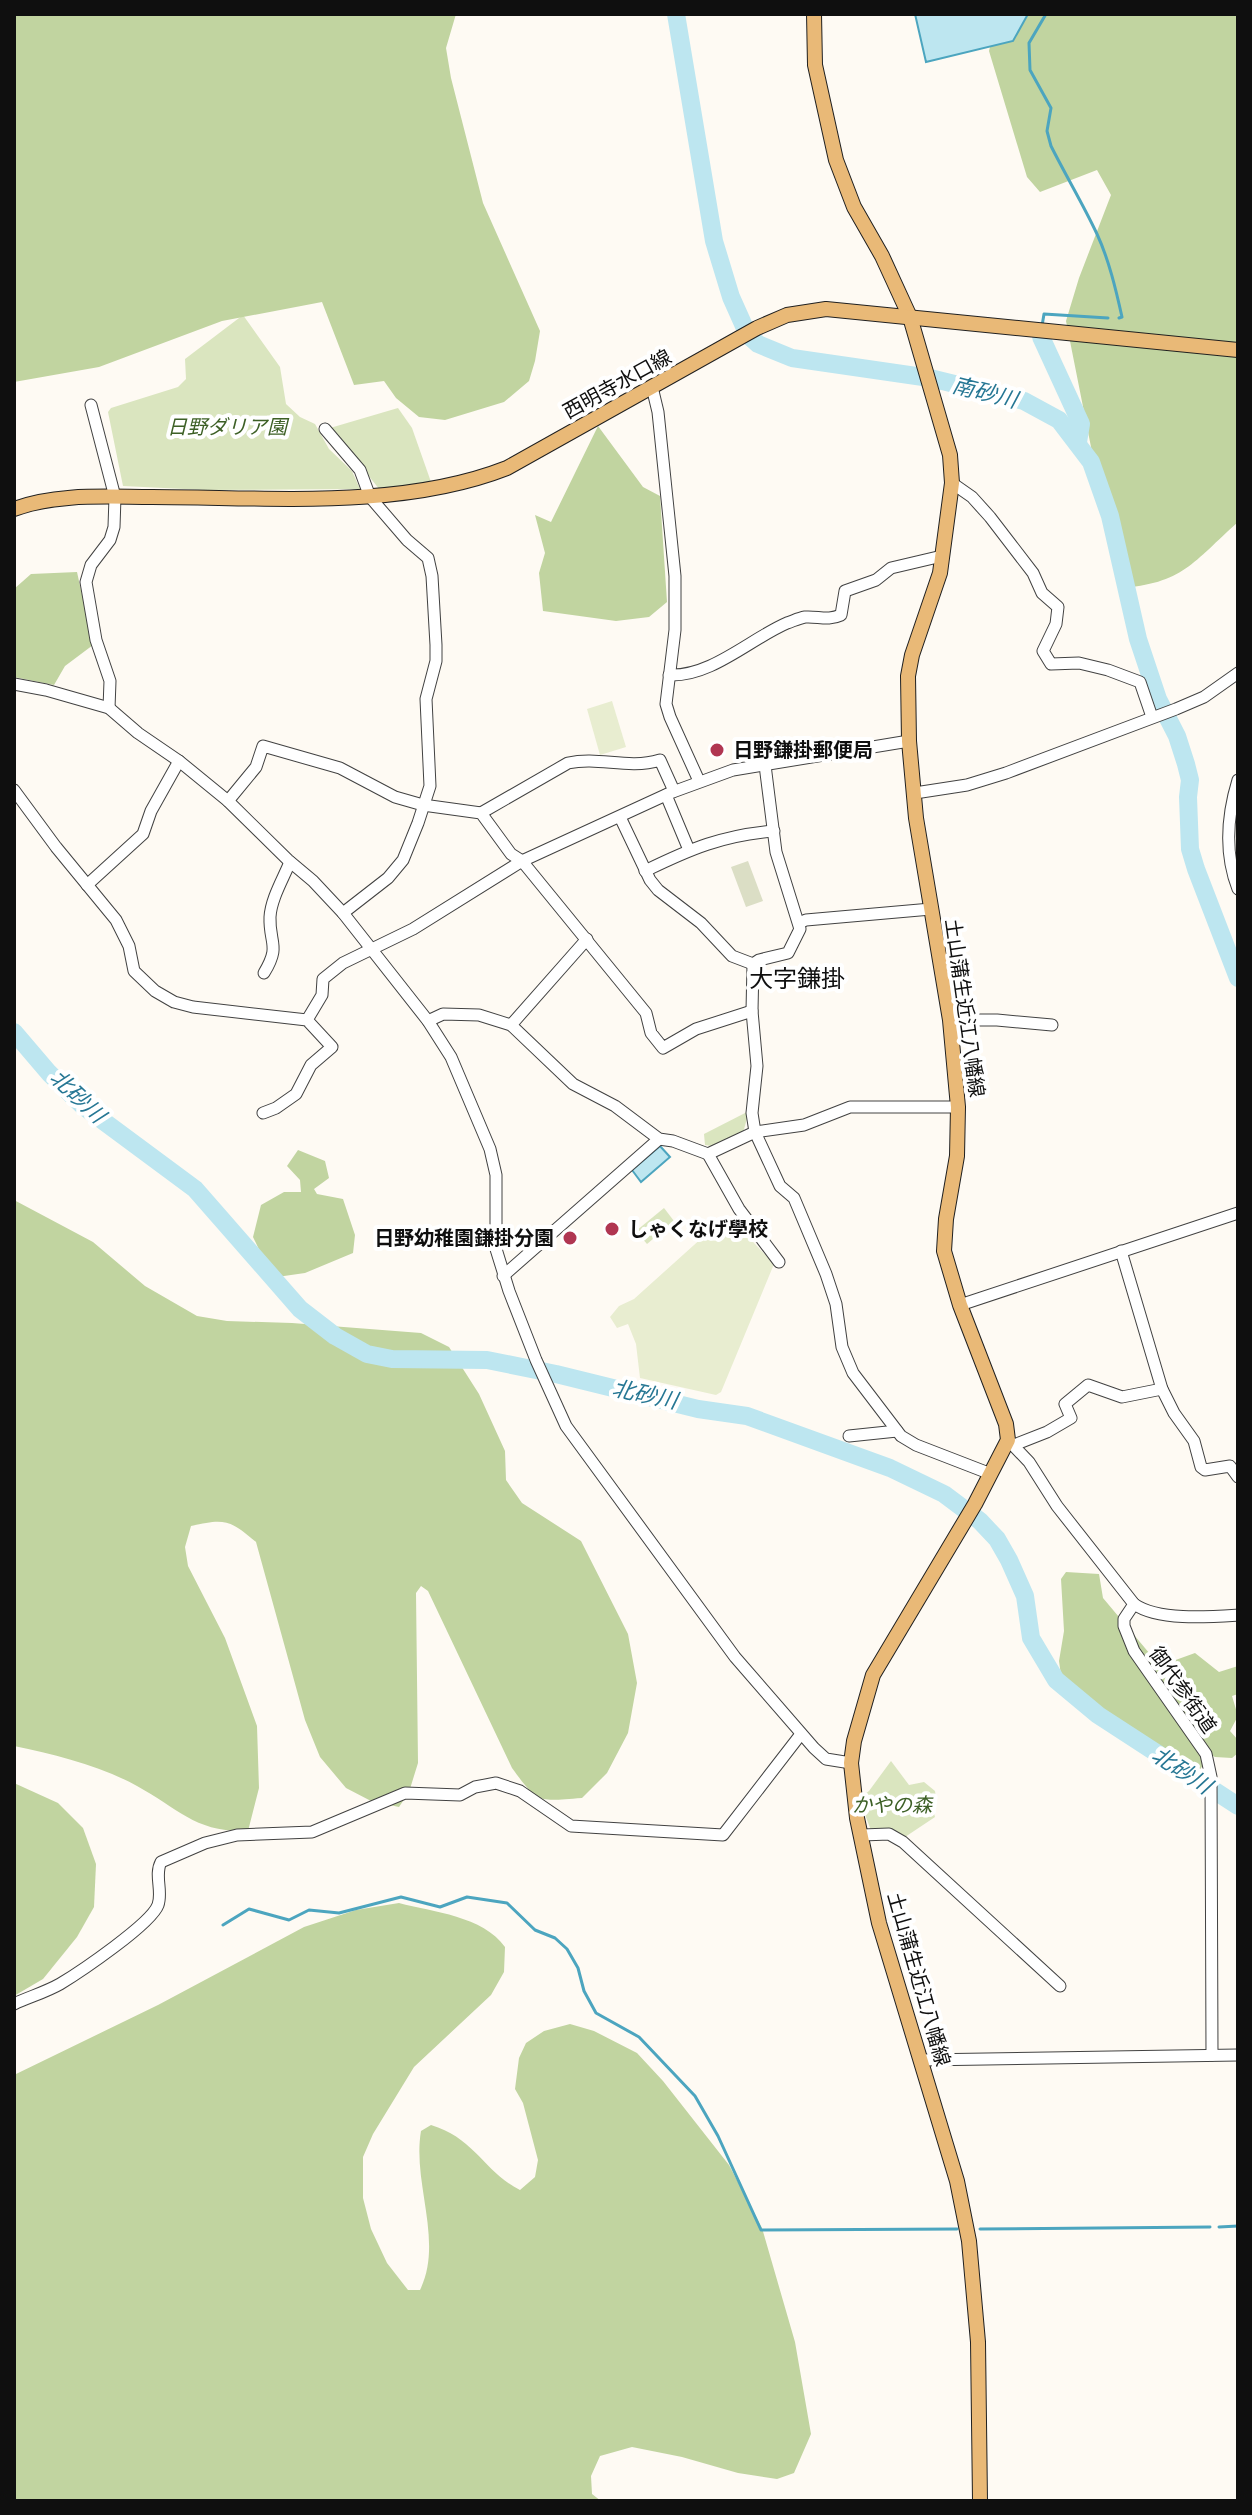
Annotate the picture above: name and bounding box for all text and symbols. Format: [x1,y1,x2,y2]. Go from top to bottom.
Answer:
street label: 西明寺水口線 [559,344,675,424]
water label: 南砂川 [950,371,1022,414]
park label: 日野ダリア園 [167,415,290,439]
place label: 日野鎌掛郵便局 [733,738,873,762]
marker: 日野鎌掛郵便局 [708,741,726,759]
street label: 土山蒲生近江八幡線 [941,917,989,1099]
district label: 大字鎌掛 [749,965,845,993]
water label: 北砂川 [44,1064,112,1130]
place label: しゃくなげ學校 [628,1217,768,1241]
marker: しゃくなげ學校 [603,1220,621,1238]
place label: 日野幼稚園鎌掛分園 [374,1226,554,1250]
marker: 日野幼稚園鎌掛分園 [561,1229,579,1247]
water label: 北砂川 [610,1374,682,1415]
street label: 御代参街道 [1144,1642,1222,1738]
water label: 北砂川 [1147,1741,1218,1801]
park label: かやの森 [852,1793,934,1817]
street label: 土山蒲生近江八幡線 [883,1889,955,2069]

